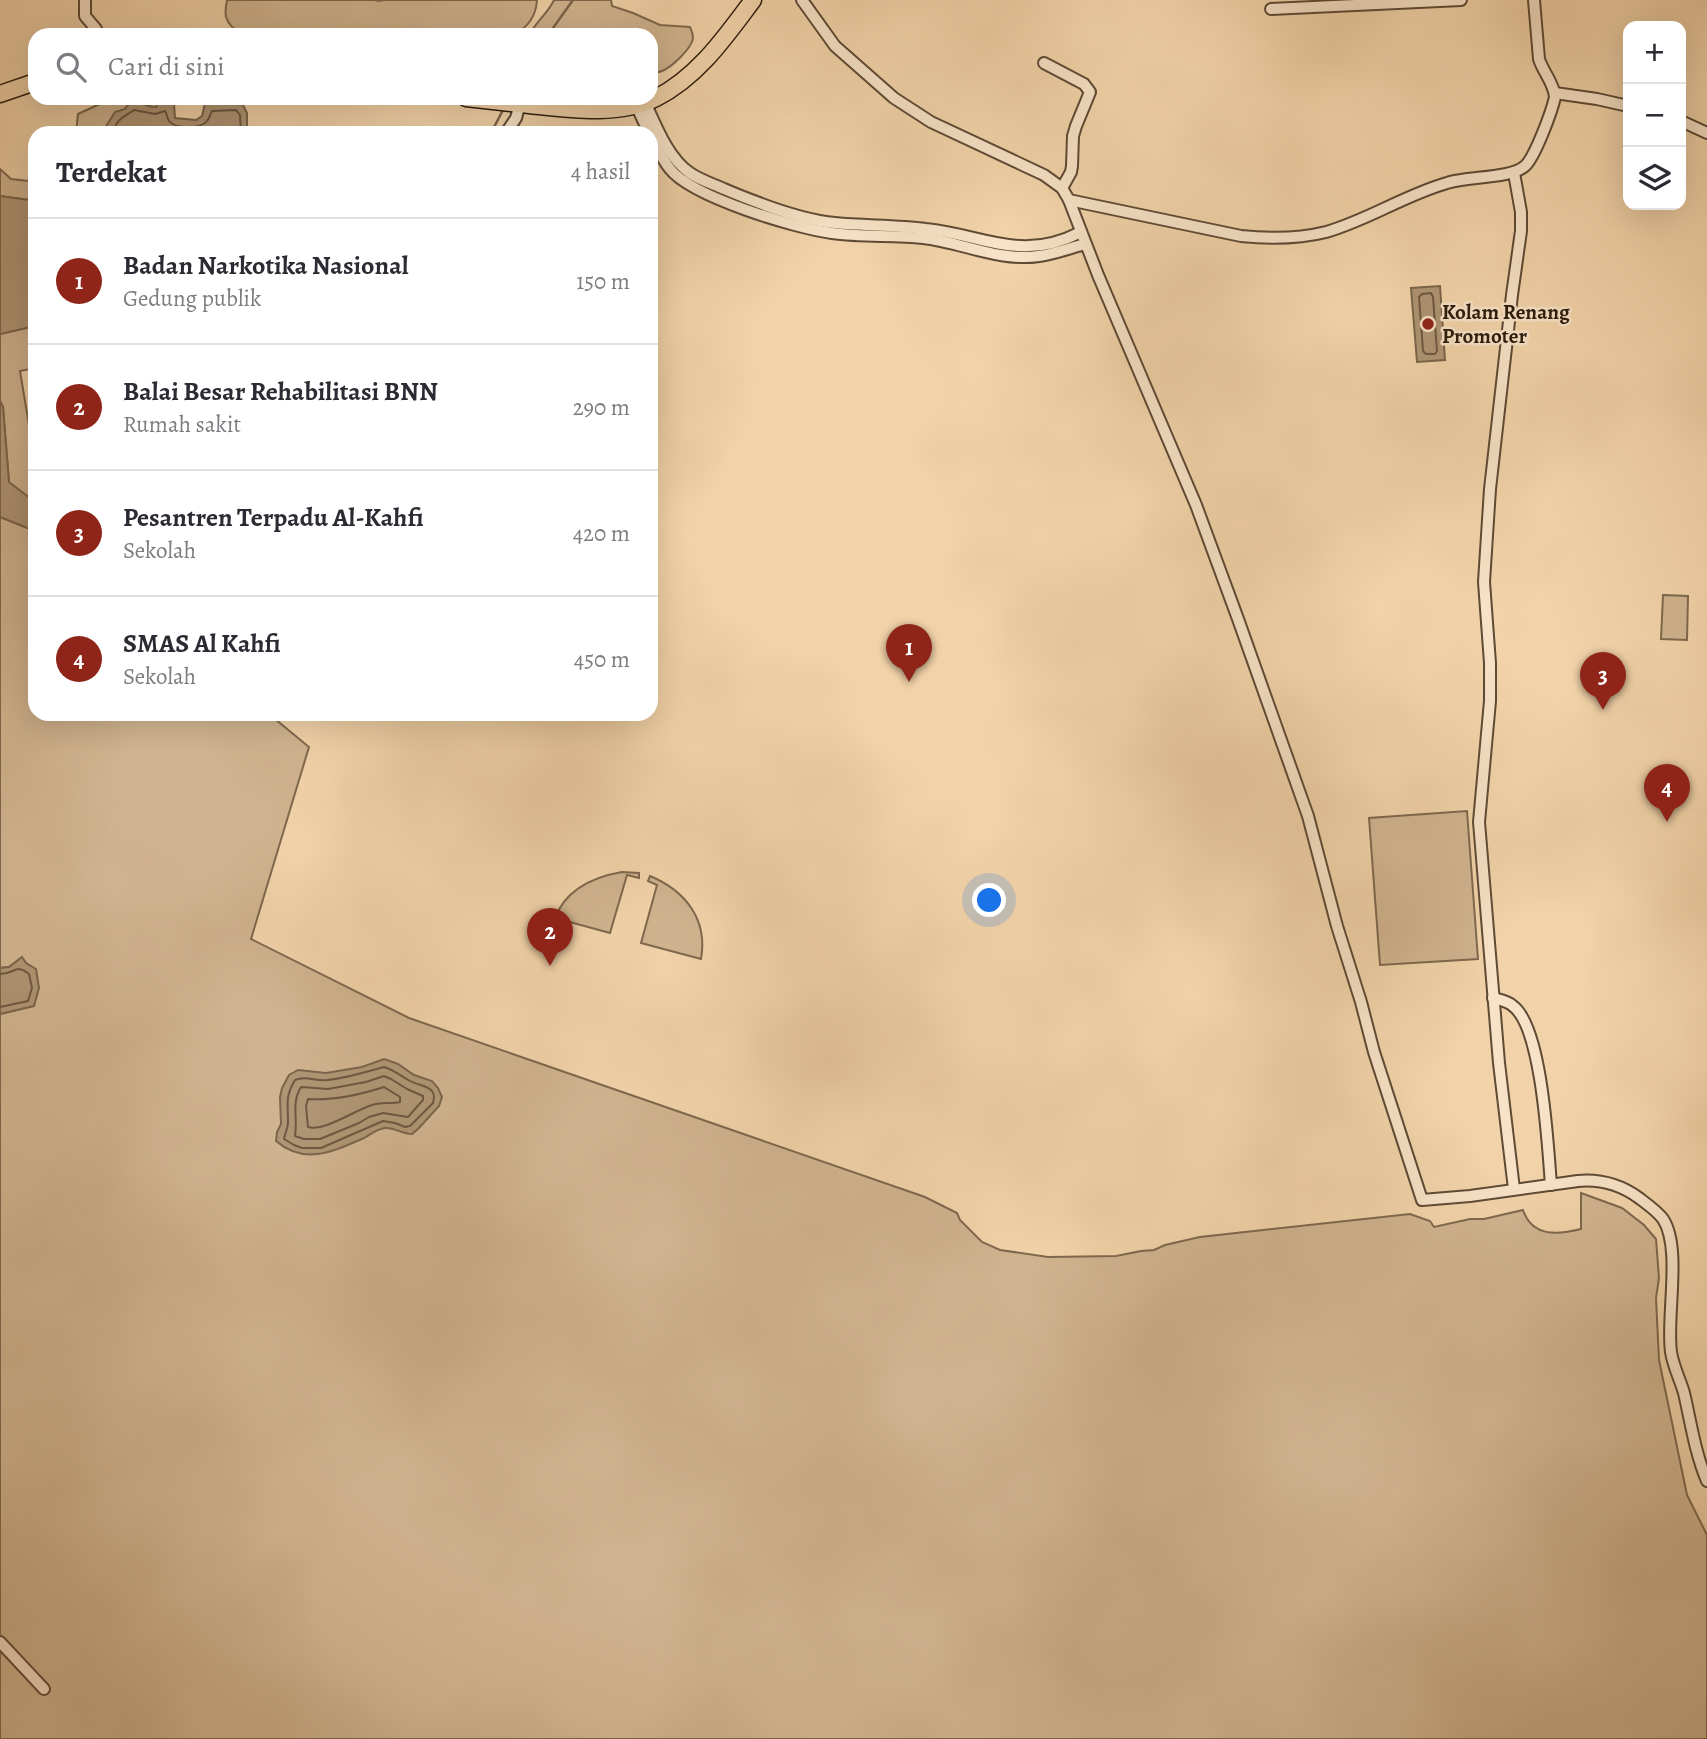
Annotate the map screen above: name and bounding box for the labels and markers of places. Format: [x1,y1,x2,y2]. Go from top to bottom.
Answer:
place label: Kolam Renang Promoter [1442,298,1570,350]
marker: Kolam Renang Promoter [1420,316,1436,332]
pin: 1 [886,624,932,682]
pin: 3 [1580,652,1626,710]
pin: 4 [1644,764,1690,822]
pin: 2 [527,908,573,966]

